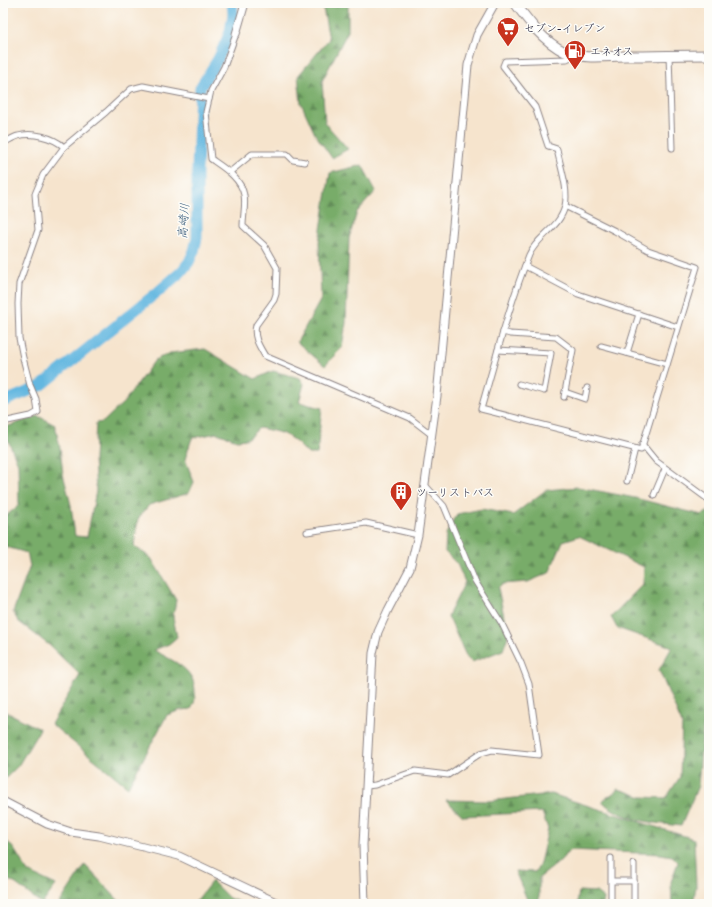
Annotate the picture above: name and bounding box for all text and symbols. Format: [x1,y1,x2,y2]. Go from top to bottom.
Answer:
supermarket icon: セブン-イレブン [495,15,521,48]
place label: セブン-イレブン [524,21,605,35]
fuel station icon: エネオス [562,38,588,71]
place label: エネオス [590,44,633,58]
water label: 高崎川 [173,202,193,240]
building icon: ツーリストバス [388,479,414,512]
place label: ツーリストバス [416,485,494,499]

